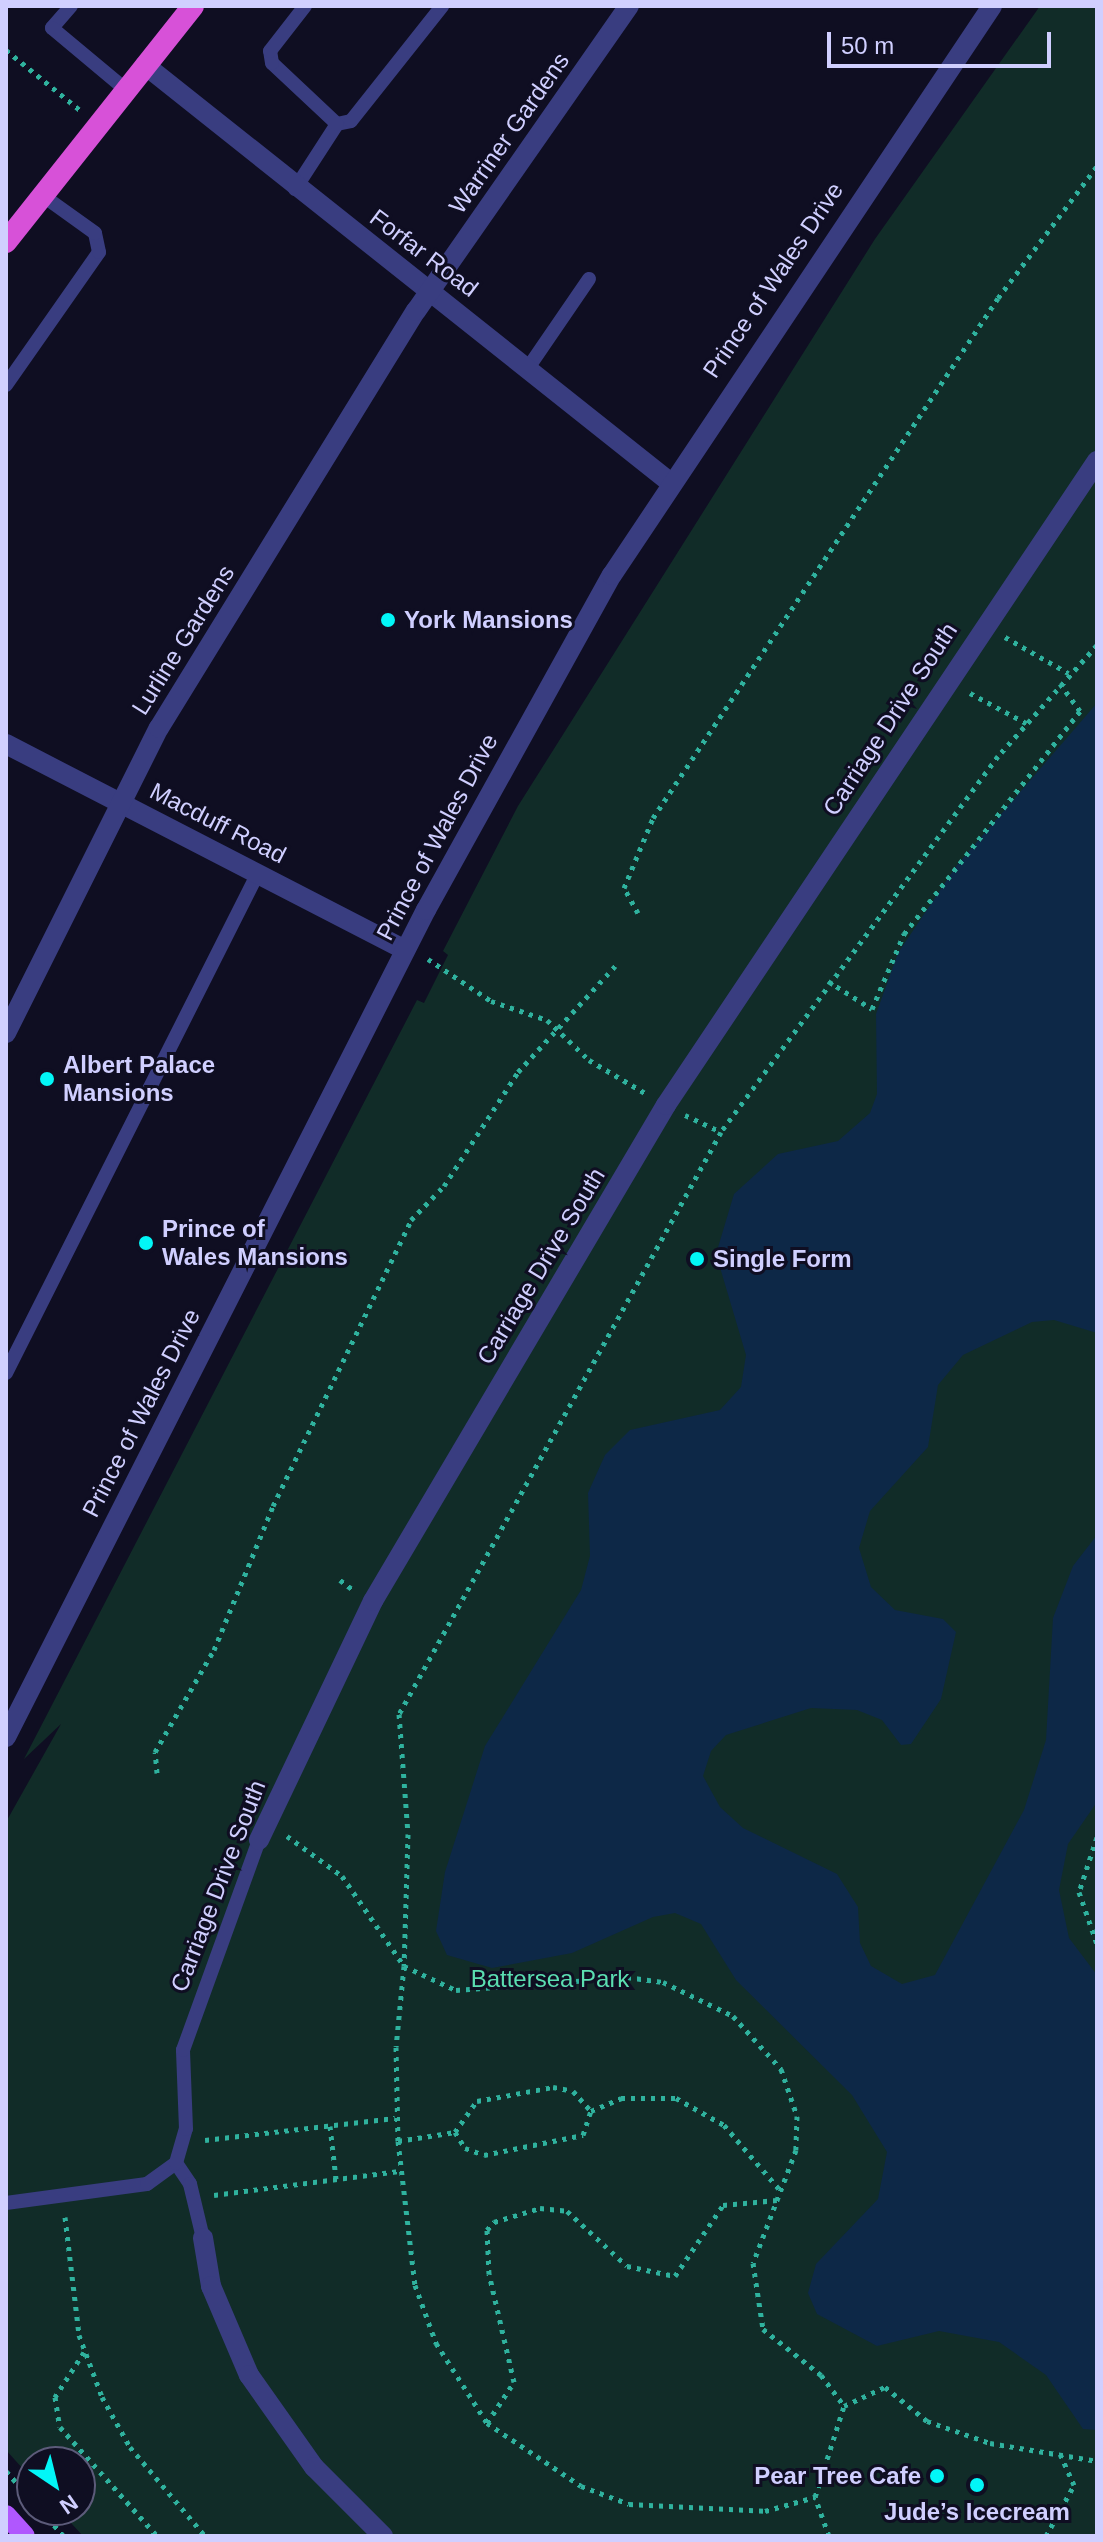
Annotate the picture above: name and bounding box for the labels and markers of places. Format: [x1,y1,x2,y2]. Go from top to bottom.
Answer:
place label: York Mansions [404,606,573,634]
marker: York Mansions [379,611,397,629]
place label: Albert Palace Mansions [63,1051,215,1107]
marker: Albert Palace Mansions [38,1070,56,1088]
place label: Prince of Wales Mansions [162,1215,348,1271]
marker: Prince of Wales Mansions [137,1234,155,1252]
place label: Single Form [713,1245,852,1273]
marker: Single Form [688,1250,706,1268]
place label: Pear Tree Cafe [754,2462,921,2490]
marker: Pear Tree Cafe [928,2467,946,2485]
marker: Jude’s Icecream [968,2476,986,2494]
place label: Jude’s Icecream [884,2498,1070,2526]

